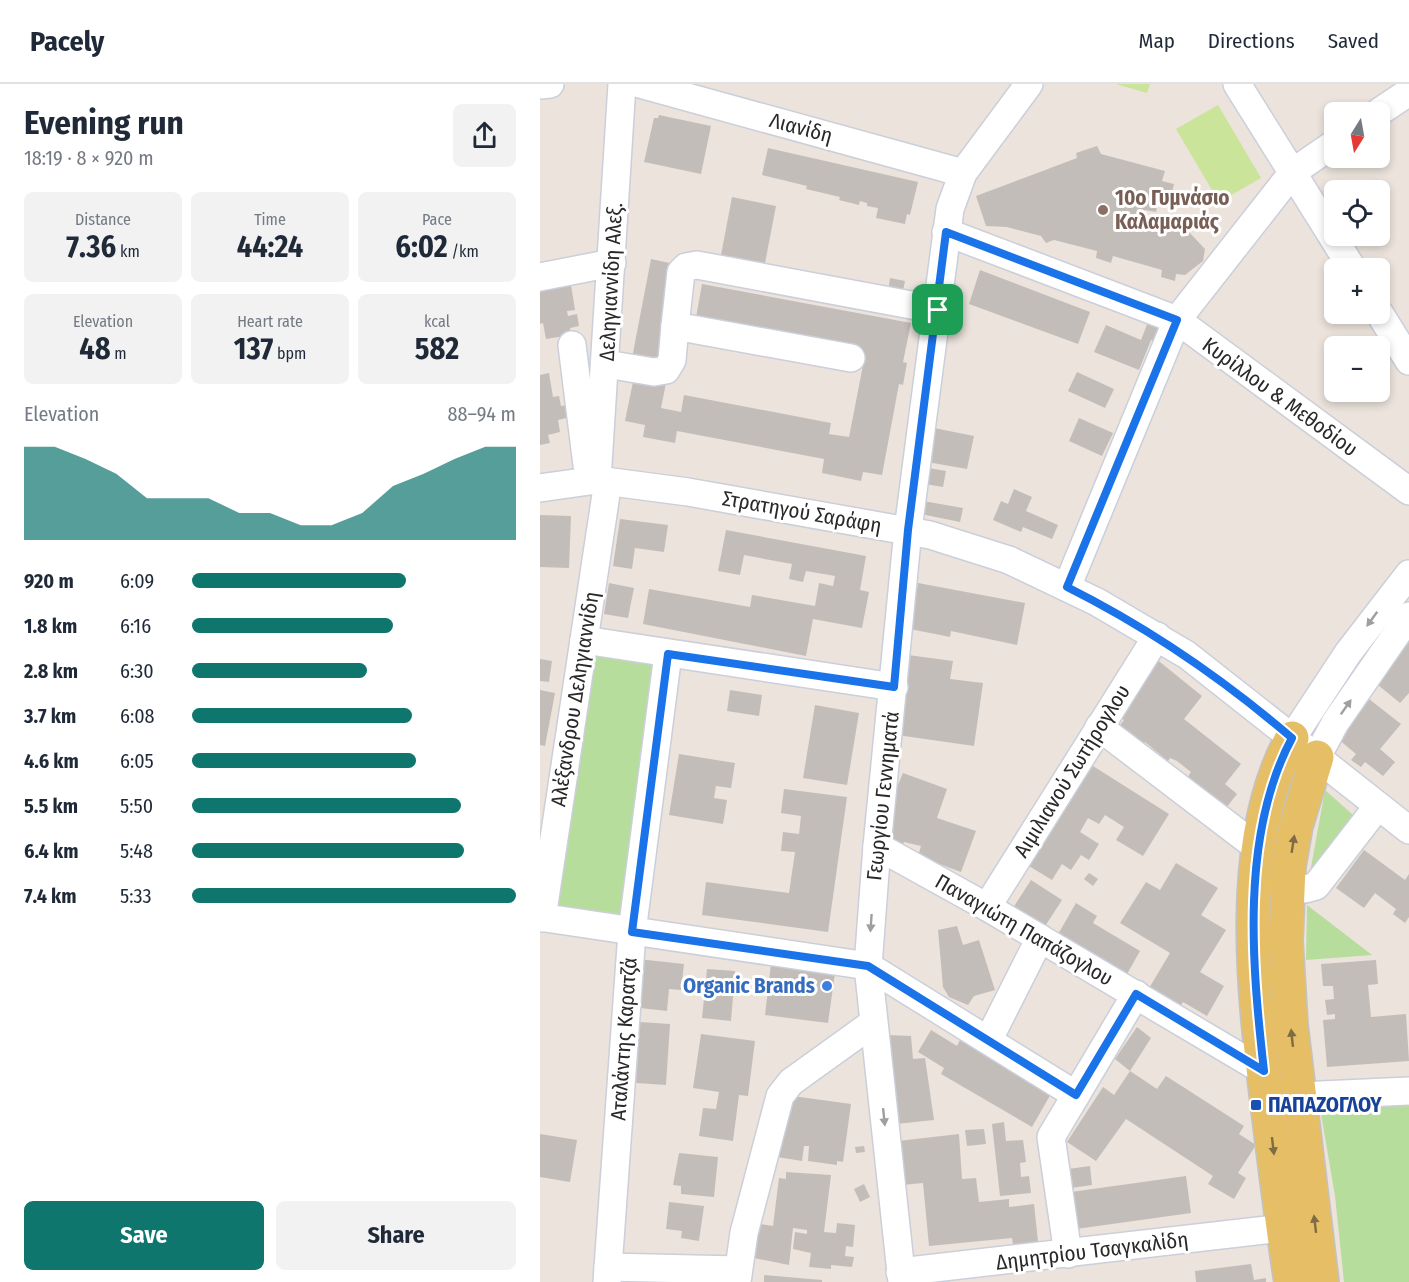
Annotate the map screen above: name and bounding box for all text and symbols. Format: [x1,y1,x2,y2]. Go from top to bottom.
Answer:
text: Pacely [30,25,104,58]
text: Map [1138,28,1175,54]
text: Directions [1208,28,1295,54]
text: Saved [1328,28,1379,54]
north arrow [1324,102,1390,168]
map controls [1324,102,1390,402]
text: Evening run [24,103,184,143]
button: share [453,104,516,167]
street label: Λιανίδη [767,107,835,149]
text: 18:19 · 8 × 920 m [24,146,154,170]
button: locate [1324,180,1390,246]
place label: 10ο Γυμνάσιο Καλαμαριάς [1115,185,1230,235]
street label: Δεληγιαννίδη Αλεξ. [594,202,628,362]
marker: 10ο Γυμνάσιο Καλαμαριάς [1096,203,1110,217]
text: Distance [75,210,131,229]
text: Time [254,210,286,229]
text: Pace [422,210,452,229]
text: 7.36 [66,229,116,265]
text: 44:24 [237,229,303,265]
text: 6:02 [395,229,448,265]
text: km [116,242,140,261]
text: /km [448,242,479,261]
button: + [1324,258,1390,324]
pin [912,284,963,335]
icon: arrive [921,293,954,326]
text: Elevation [73,312,133,331]
text: Heart rate [237,312,303,331]
text: kcal [424,312,450,331]
text: 48 [79,331,111,367]
text: 137 [234,331,273,367]
text: 582 [415,331,459,367]
street label: Κυρίλλου & Μεθοδίου [1197,332,1363,462]
button: − [1324,336,1390,402]
text: m [111,344,127,363]
text: bpm [273,344,306,363]
text: Elevation [24,402,99,426]
text: 88–94 m [447,402,516,426]
street label: Στρατηγού Σαράφη [720,485,884,539]
text: 920 m [24,569,74,593]
text: 6:09 [120,569,154,593]
street label: Αλέξανδρου Δεληγιαννίδη [545,590,605,808]
one-way arrow [1366,611,1378,627]
text: 1.8 km [24,614,77,638]
text: 6:16 [120,614,151,638]
text: 2.8 km [24,659,78,683]
text: 6:30 [120,659,154,683]
street label: Αιμιλιανού Σωτήρογλου [1008,680,1136,862]
one-way arrow [1340,699,1351,715]
text: 3.7 km [24,704,76,728]
text: 6:08 [120,704,155,728]
street label: Γεωργίου Γεννηματά [861,710,905,882]
text: 4.6 km [24,749,79,773]
text: 6:05 [120,749,154,773]
text: 5.5 km [24,794,78,818]
text: 5:50 [120,794,153,818]
one-way arrow [1289,834,1298,853]
text: 6.4 km [24,839,78,863]
text: 5:48 [120,839,153,863]
street label: Παναγιώτη Παπάζογλου [930,868,1118,992]
text: 7.4 km [24,884,77,908]
text: 5:33 [120,884,152,908]
one-way arrow [866,913,876,932]
street label: Αταλάντης Καρατζά [605,957,643,1121]
place label: Organic Brands [683,973,815,999]
marker: Organic Brands [820,979,834,993]
one-way arrow [1288,1028,1297,1047]
place label: ΠΑΠΑΖΟΓΛΟΥ [1268,1092,1382,1118]
marker: ΠΑΠΑΖΟΓΛΟΥ [1249,1098,1263,1112]
one-way arrow [879,1107,888,1126]
one-way arrow [1268,1137,1278,1156]
button: Save [24,1201,264,1270]
button: Share [276,1201,516,1270]
one-way arrow [1310,1214,1319,1233]
street label: Δημητρίου Τσαγκαλίδη [994,1226,1190,1276]

